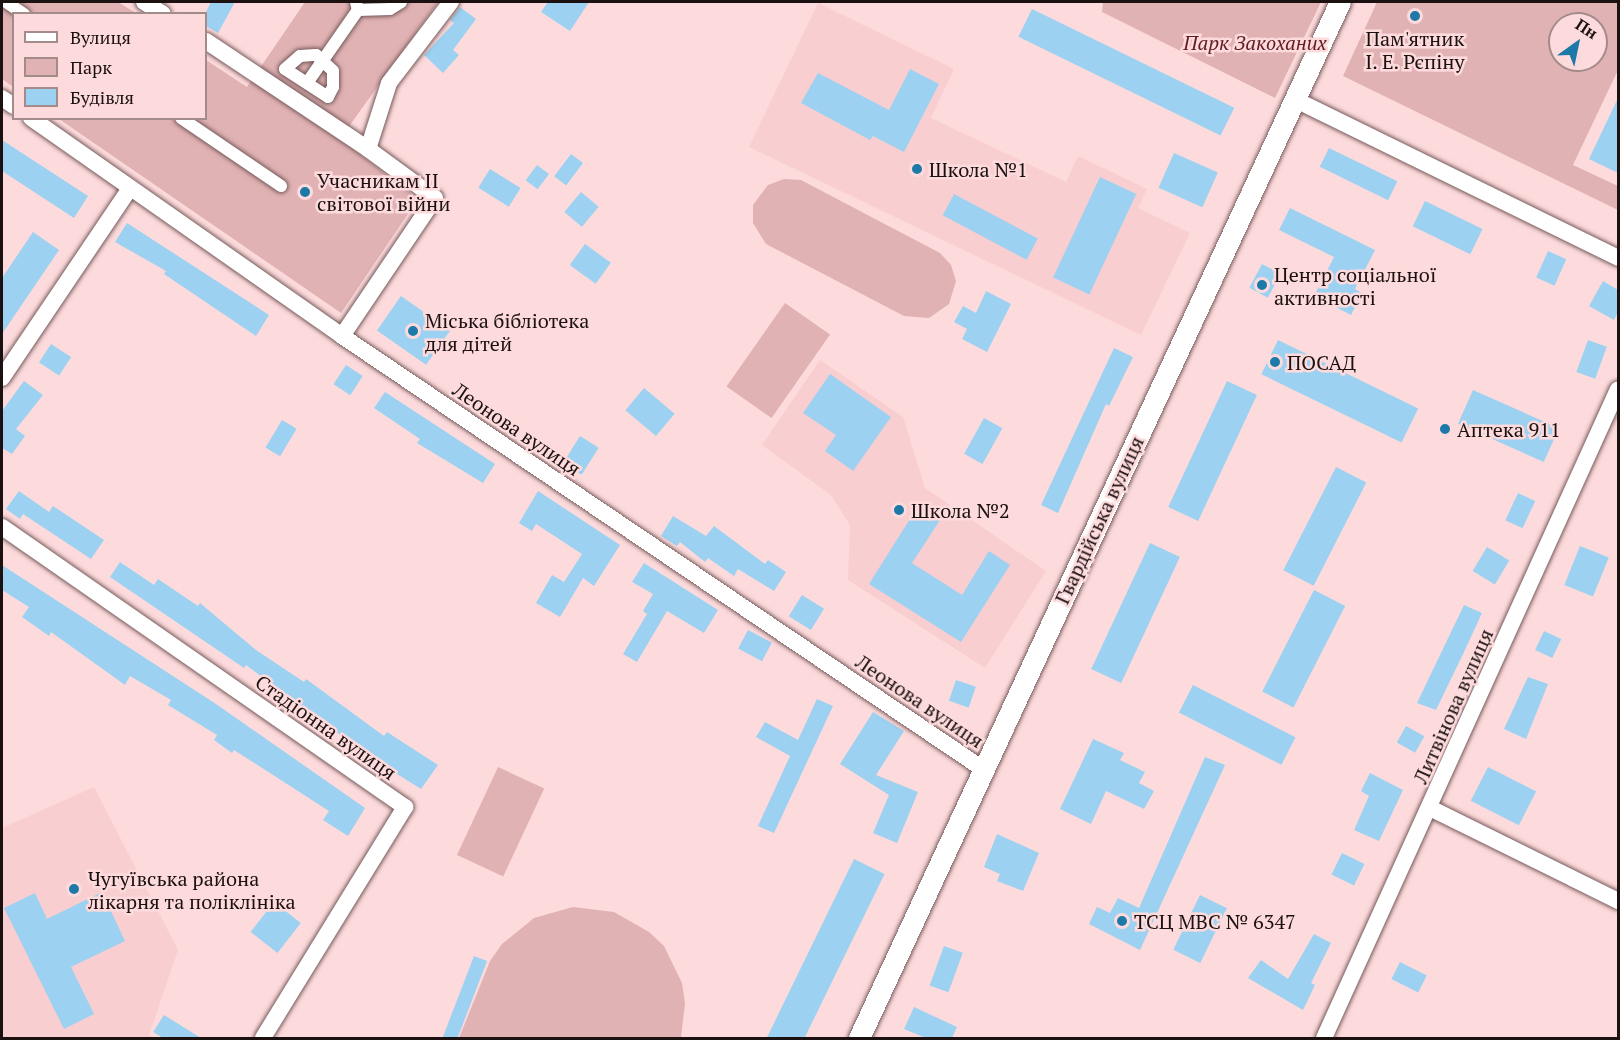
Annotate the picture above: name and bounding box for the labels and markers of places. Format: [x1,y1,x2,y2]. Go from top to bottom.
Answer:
marker: Пам'ятник І. Е. Рєпіну [1408,9,1422,23]
place label: Пам'ятник І. Е. Рєпіну [1365,26,1465,73]
place label: Школа №1 [929,157,1028,181]
marker: Школа №1 [910,162,924,176]
place label: Учасникам II світової війни [317,168,451,215]
marker: Учасникам II світової війни [298,185,312,199]
place label: Центр соціальної активності [1274,262,1437,309]
marker: Центр соціальної активності [1255,278,1269,292]
place label: Міська бібліотека для дітей [425,308,589,355]
marker: Міська бібліотека для дітей [406,324,420,338]
place label: ПОСАД [1287,350,1356,374]
marker: ПОСАД [1268,355,1282,369]
place label: Аптека 911 [1457,417,1561,441]
marker: Аптека 911 [1438,422,1452,436]
place label: Школа №2 [911,498,1010,522]
marker: Школа №2 [892,503,906,517]
place label: Чугуївська района лікарня та поліклініка [88,866,296,913]
marker: Чугуївська района лікарня та поліклініка [65,880,83,898]
place label: ТСЦ МВС № 6347 [1134,909,1296,933]
marker: ТСЦ МВС № 6347 [1115,914,1129,928]

